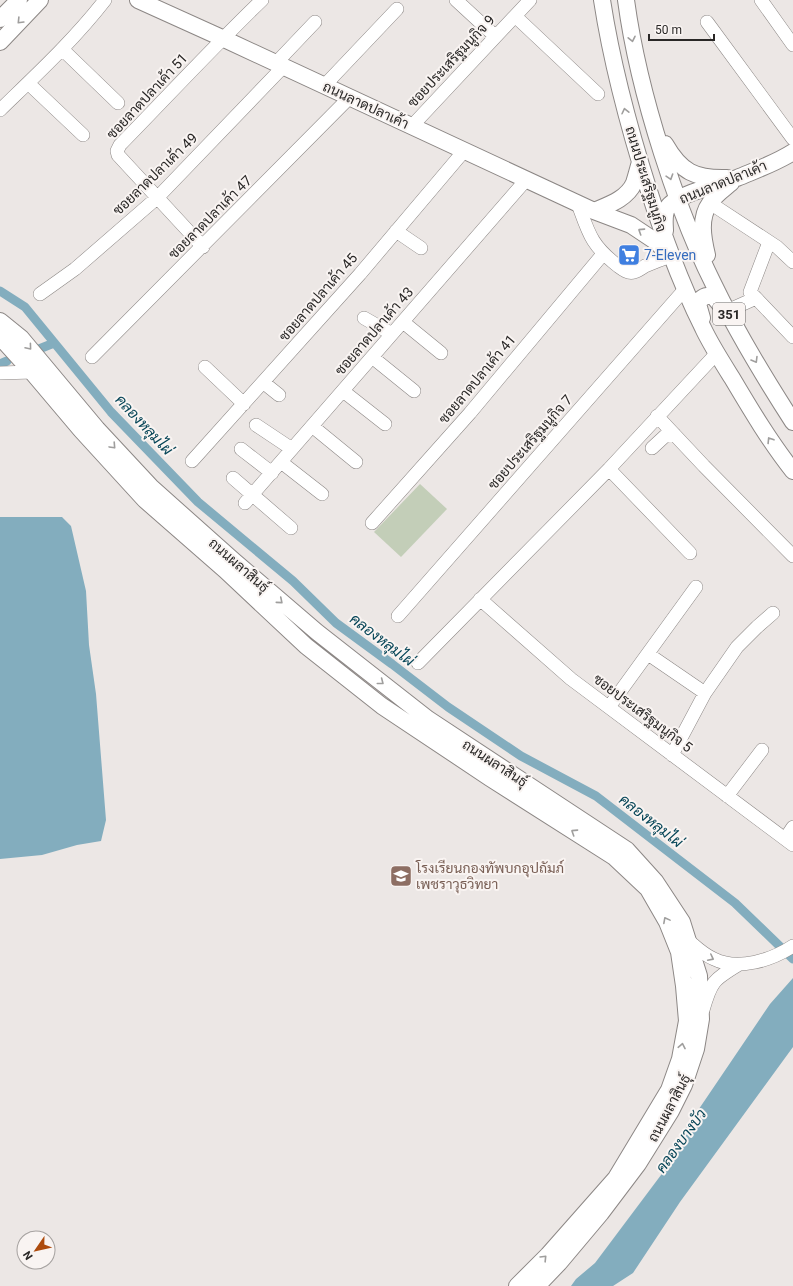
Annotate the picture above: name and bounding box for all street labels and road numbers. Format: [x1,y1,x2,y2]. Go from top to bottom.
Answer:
street label: ซอยประเสริฐมนูกิจ 9 [404,12,499,112]
street label: ซอยลาดปลาเค้า 51 [103,49,191,142]
street label: ถนนลาดปลาเค้า [321,77,412,132]
street label: ถนนประเสริฐมนูกิจ [620,124,670,234]
street label: ซอยลาดปลาเค้า 49 [109,129,200,218]
street label: ถนนลาดปลาเค้า [677,156,769,207]
street label: ซอยลาดปลาเค้า 47 [164,171,255,262]
street label: ซอยลาดปลาเค้า 45 [275,249,361,344]
street label: ซอยลาดปลาเค้า 43 [331,283,416,378]
road number: 351 [713,303,745,325]
street label: ซอยลาดปลาเค้า 41 [434,331,519,427]
street label: ซอยประเสริฐมนูกิจ 7 [485,391,577,494]
street label: ถนนผลาสินธุ์ [204,534,273,597]
street label: ซอยประเสริฐมนูกิจ 5 [589,671,696,757]
street label: ถนนผลาสินธุ์ [458,735,531,792]
street label: ถนนผลาสินธุ์ [644,1071,695,1145]

